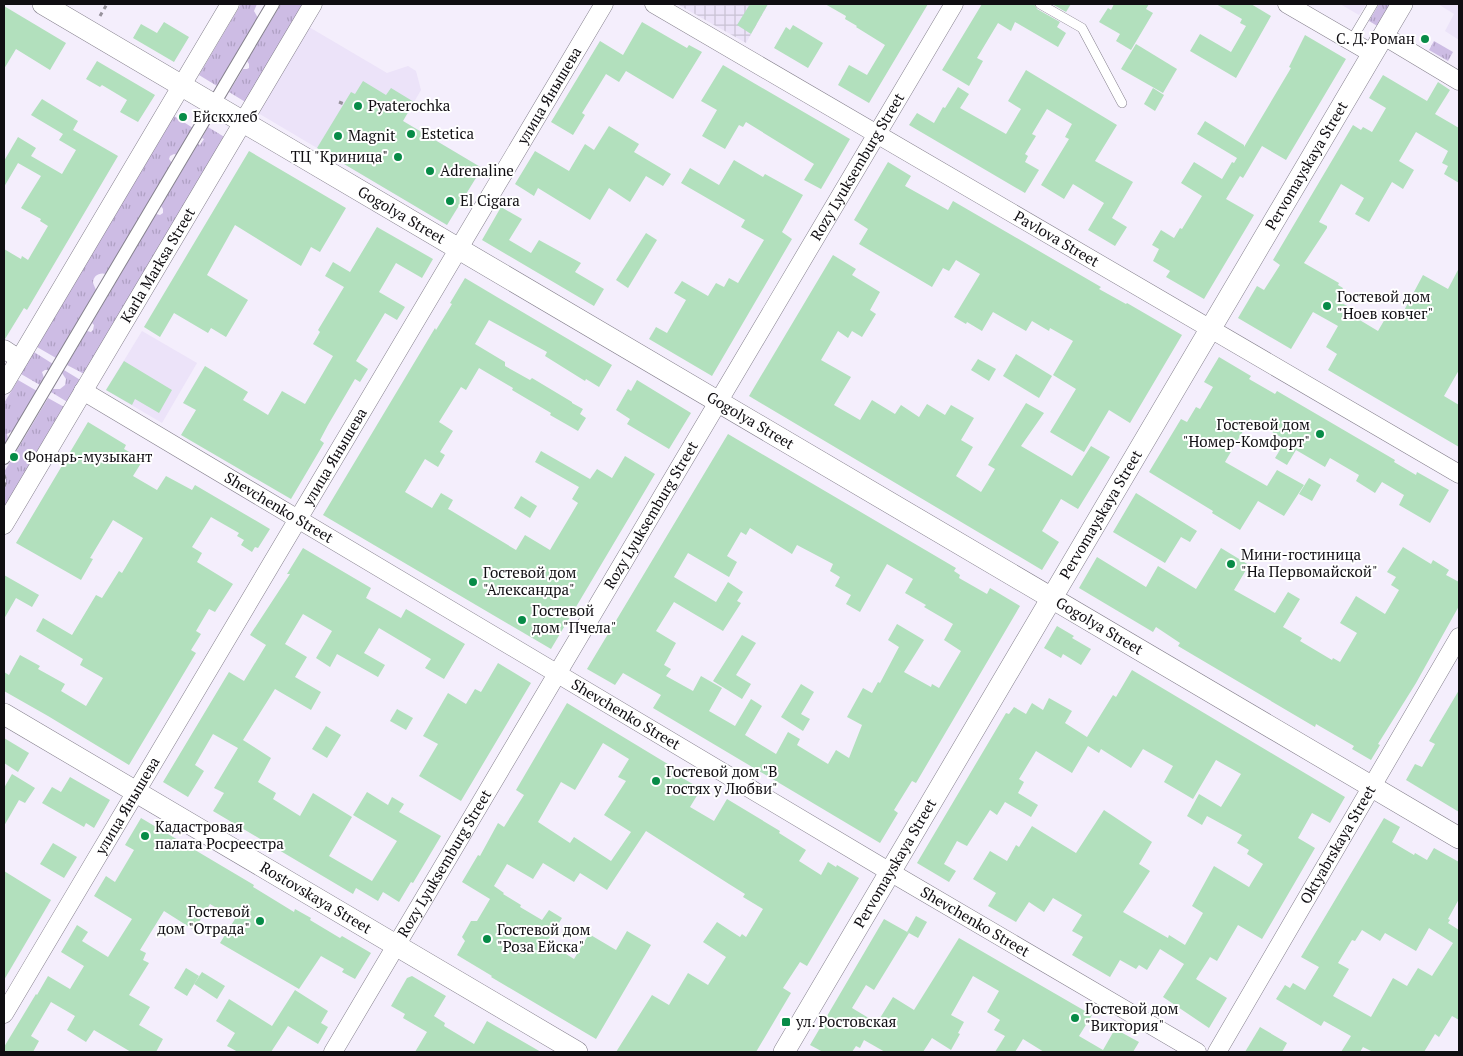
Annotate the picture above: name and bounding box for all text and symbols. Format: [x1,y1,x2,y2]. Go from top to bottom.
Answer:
place label: С. Д. Роман [1336,28,1415,48]
marker: С. Д. Роман [1419,33,1431,45]
street label: улица Янышева [511,42,586,149]
street label: Rozy Lyuksemburg Street [805,88,908,244]
place label: Pyaterochka [368,95,451,115]
street label: Pervomayskaya Street [1260,97,1352,233]
marker: Pyaterochka [352,100,364,112]
place label: Ейскхлеб [193,106,258,126]
marker: Ейскхлеб [177,111,189,123]
place label: Estetica [421,123,474,143]
place label: Magnit [348,125,396,145]
marker: Estetica [405,128,417,140]
marker: Magnit [332,130,344,142]
place label: ТЦ "Криница" [291,146,388,166]
marker: ТЦ "Криница" [392,151,404,163]
place label: Аdrenaline [440,160,514,180]
marker: Аdrenaline [424,165,436,177]
street label: Gogolya Street [355,181,450,248]
place label: El Cigara [460,190,520,210]
marker: El Cigara [444,195,456,207]
street label: Karla Marksa Street [115,203,199,326]
street label: Pavlova Street [1011,205,1104,271]
place label: Гостевой дом "Ноев ковчег" [1337,286,1433,323]
marker: Гостевой дом "Ноев ковчег" [1321,300,1333,312]
street label: Gogolya Street [704,386,799,454]
street label: улица Янышева [297,403,371,510]
place label: Гостевой дом "Номер-Комфорт" [1183,414,1310,451]
marker: Гостевой дом "Номер-Комфорт" [1314,428,1326,440]
street label: Rozy Lyuksemburg Street [599,437,702,592]
street label: Pervomayskaya Street [1054,445,1146,582]
place label: Фонарь-музыкант [24,446,153,466]
marker: Фонарь-музыкант [8,451,20,463]
street label: Shevchenko Street [221,467,338,547]
place label: Мини-гостиница "На Первомайской" [1241,544,1378,581]
marker: Мини-гостиница "На Первомайской" [1225,558,1237,570]
place label: Гостевой дом "Александра" [483,562,577,599]
marker: Гостевой дом "Александра" [467,576,479,588]
street label: Gogolya Street [1053,592,1148,659]
place label: Гостевой дом "Пчела" [532,600,616,637]
marker: Гостевой дом "Пчела" [516,614,528,626]
street label: Shevchenko Street [568,674,685,754]
street label: улица Янышева [89,752,164,859]
place label: Гостевой дом "В гостях у Любви" [666,761,778,798]
marker: Гостевой дом "В гостях у Любви" [650,775,662,787]
street label: Oktyabrskaya Street [1295,781,1380,907]
street label: Rozy Lyuksemburg Street [392,785,496,941]
street label: Pervomayskaya Street [849,794,940,931]
place label: Кадастровая палата Росреестра [155,816,284,853]
marker: Кадастровая палата Росреестра [139,830,151,842]
street label: Rostovskaya Street [257,856,376,938]
street label: Shevchenko Street [917,881,1034,961]
place label: Гостевой дом "Отрада" [157,901,250,938]
marker: Гостевой дом "Отрада" [254,915,266,927]
place label: Гостевой дом "Роза Ейска" [497,919,591,956]
marker: Гостевой дом "Роза Ейска" [481,933,493,945]
place label: Гостевой дом "Виктория" [1085,998,1179,1035]
place label: ул. Ростовская [795,1011,896,1031]
marker: Гостевой дом "Виктория" [1069,1012,1081,1024]
marker: ул. Ростовская [780,1016,792,1028]

